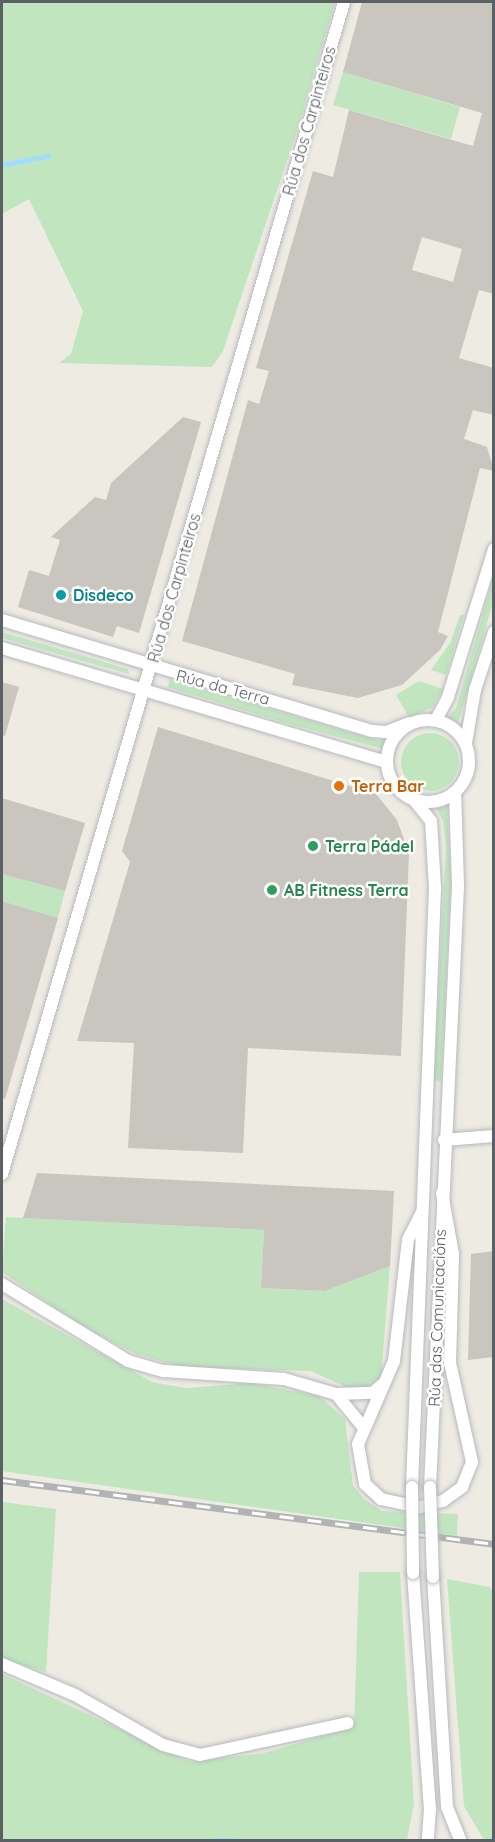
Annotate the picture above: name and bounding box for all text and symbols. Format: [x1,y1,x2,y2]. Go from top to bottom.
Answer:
street label: Rúa dos Carpinteiros [278,44,340,198]
street label: Rúa dos Carpinteiros [143,511,205,665]
place label: Disdeco [73,585,134,605]
marker: Disdeco [54,588,68,602]
street label: Rúa da Terra [174,665,272,709]
place label: Terra Bar [351,776,424,796]
marker: Terra Bar [332,779,346,793]
place label: Terra Pádel [325,836,414,856]
marker: Terra Pádel [306,839,320,853]
place label: AB Fitness Terra [284,880,409,900]
marker: AB Fitness Terra [265,883,279,897]
street label: Rúa das Comunicacións [424,1229,450,1407]

